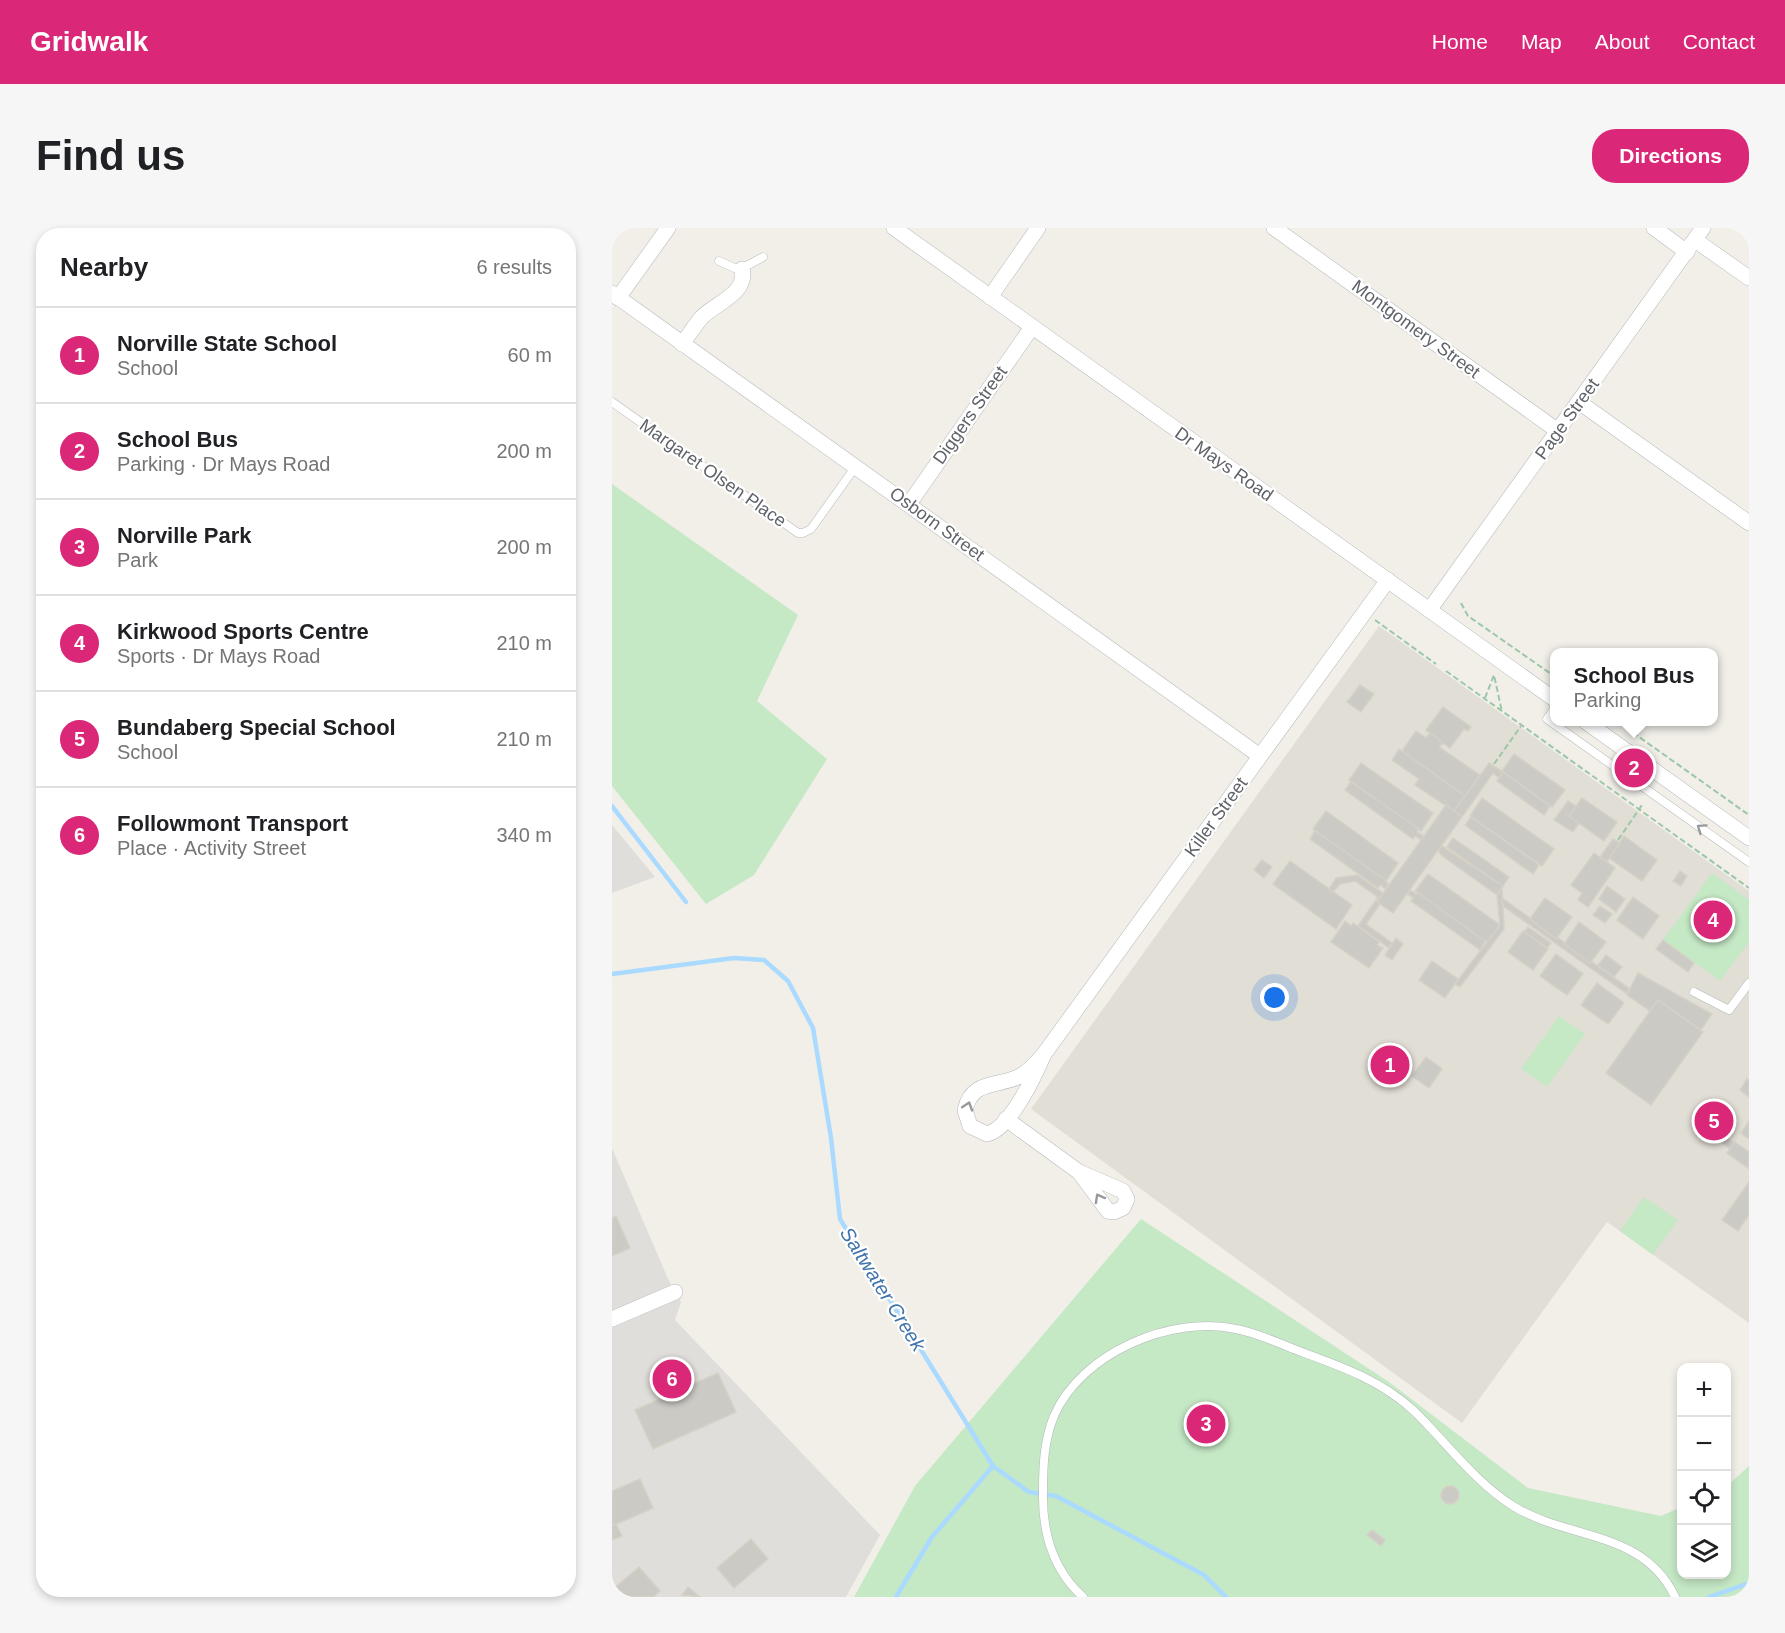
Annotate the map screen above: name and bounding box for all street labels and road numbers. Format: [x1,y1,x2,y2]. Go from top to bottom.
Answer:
street label: Montgomery Street [1348,276,1484,382]
street label: Diggers Street [929,362,1011,468]
street label: Page Street [1531,375,1603,463]
street label: Margaret Olsen Place [636,415,790,531]
street label: Dr Mays Road [1171,423,1277,505]
street label: Osborn Street [886,483,988,565]
street label: Killer Street [1181,773,1251,861]

